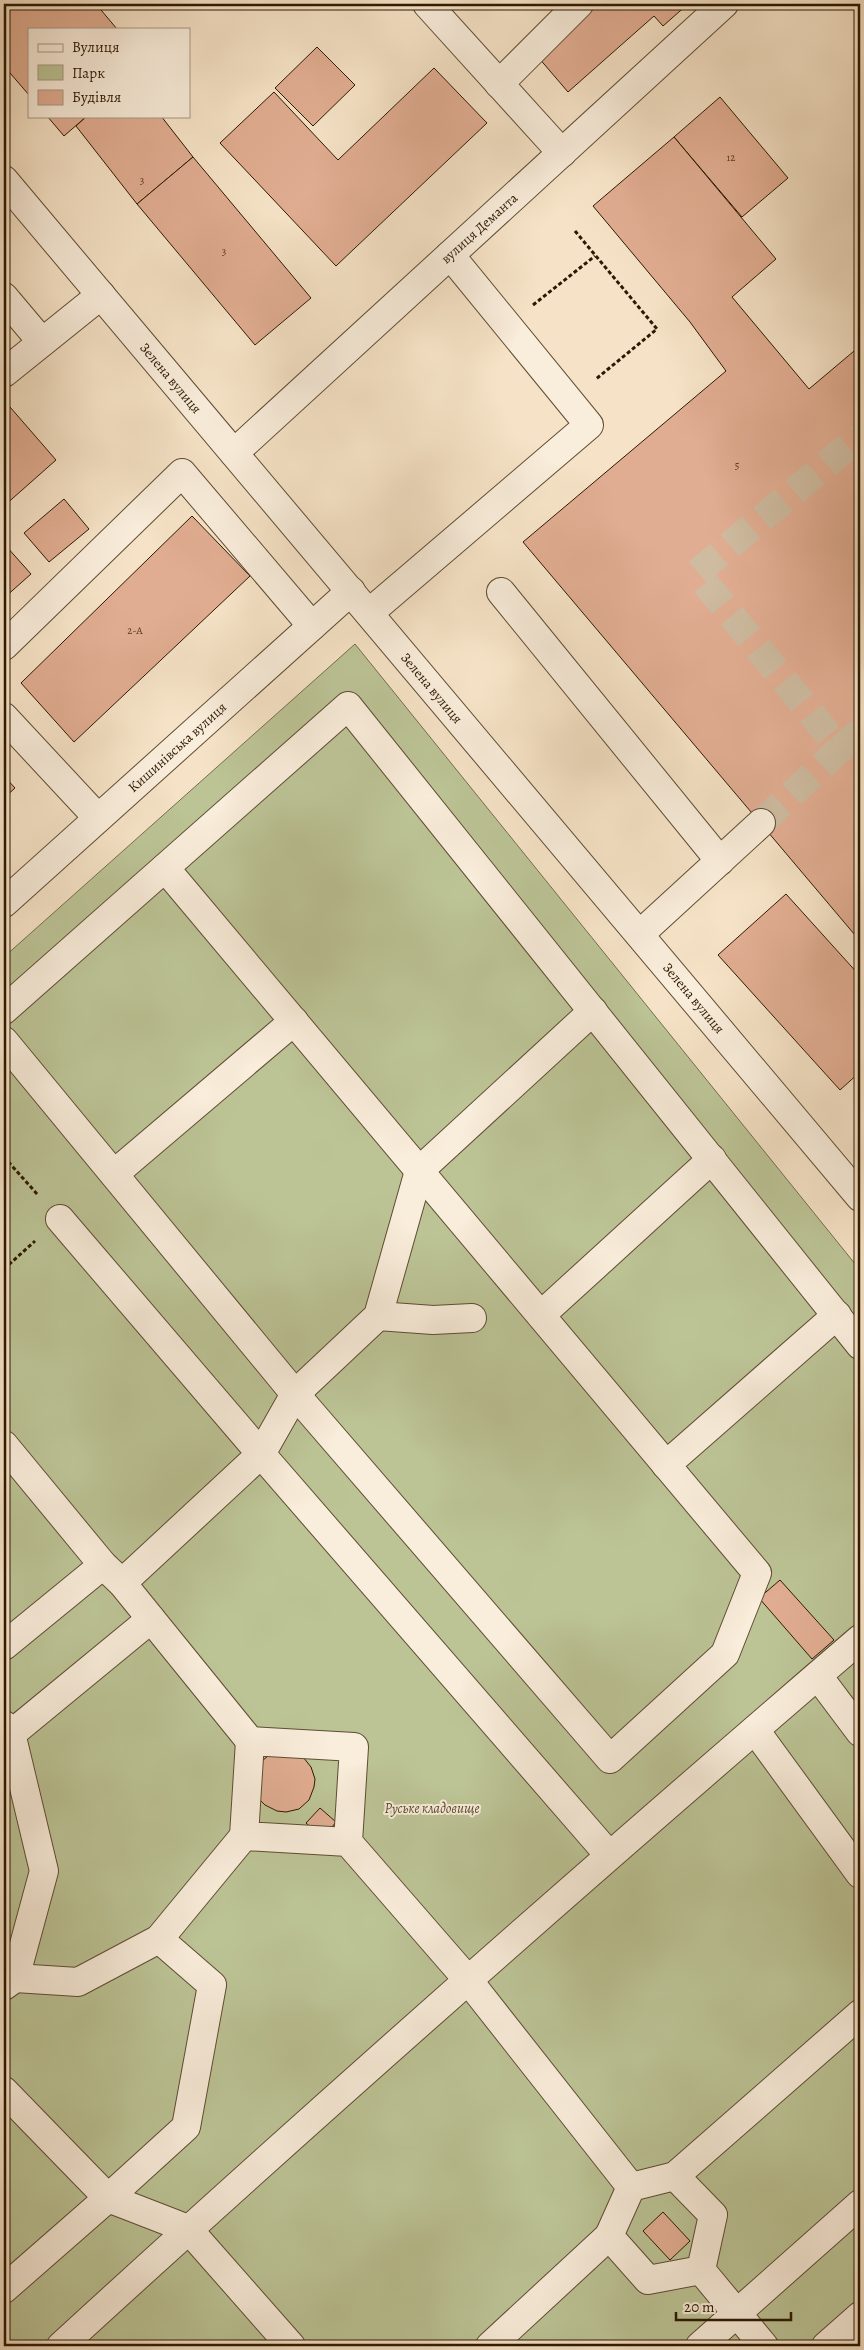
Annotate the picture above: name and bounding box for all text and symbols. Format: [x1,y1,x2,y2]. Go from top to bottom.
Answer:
legend [28,28,190,118]
text: Вулиця [72,37,119,57]
text: Парк [72,63,105,83]
text: Будівля [72,87,121,107]
house number: 12 [727,150,736,165]
house number: 3 [140,173,144,188]
street label: вулиця Деманта [437,188,522,268]
house number: 3 [222,244,226,259]
street label: Зелена вулиця [135,339,206,418]
house number: 5 [735,458,740,473]
house number: 2-А [127,623,143,638]
street label: Зелена вулиця [396,649,467,728]
street label: Кишинівська вулиця [124,698,231,797]
street label: Зелена вулиця [658,959,729,1038]
park label: Руське кладовище [385,1799,479,1818]
scale bar [676,2290,792,2322]
text: 20 m [684,2297,715,2317]

